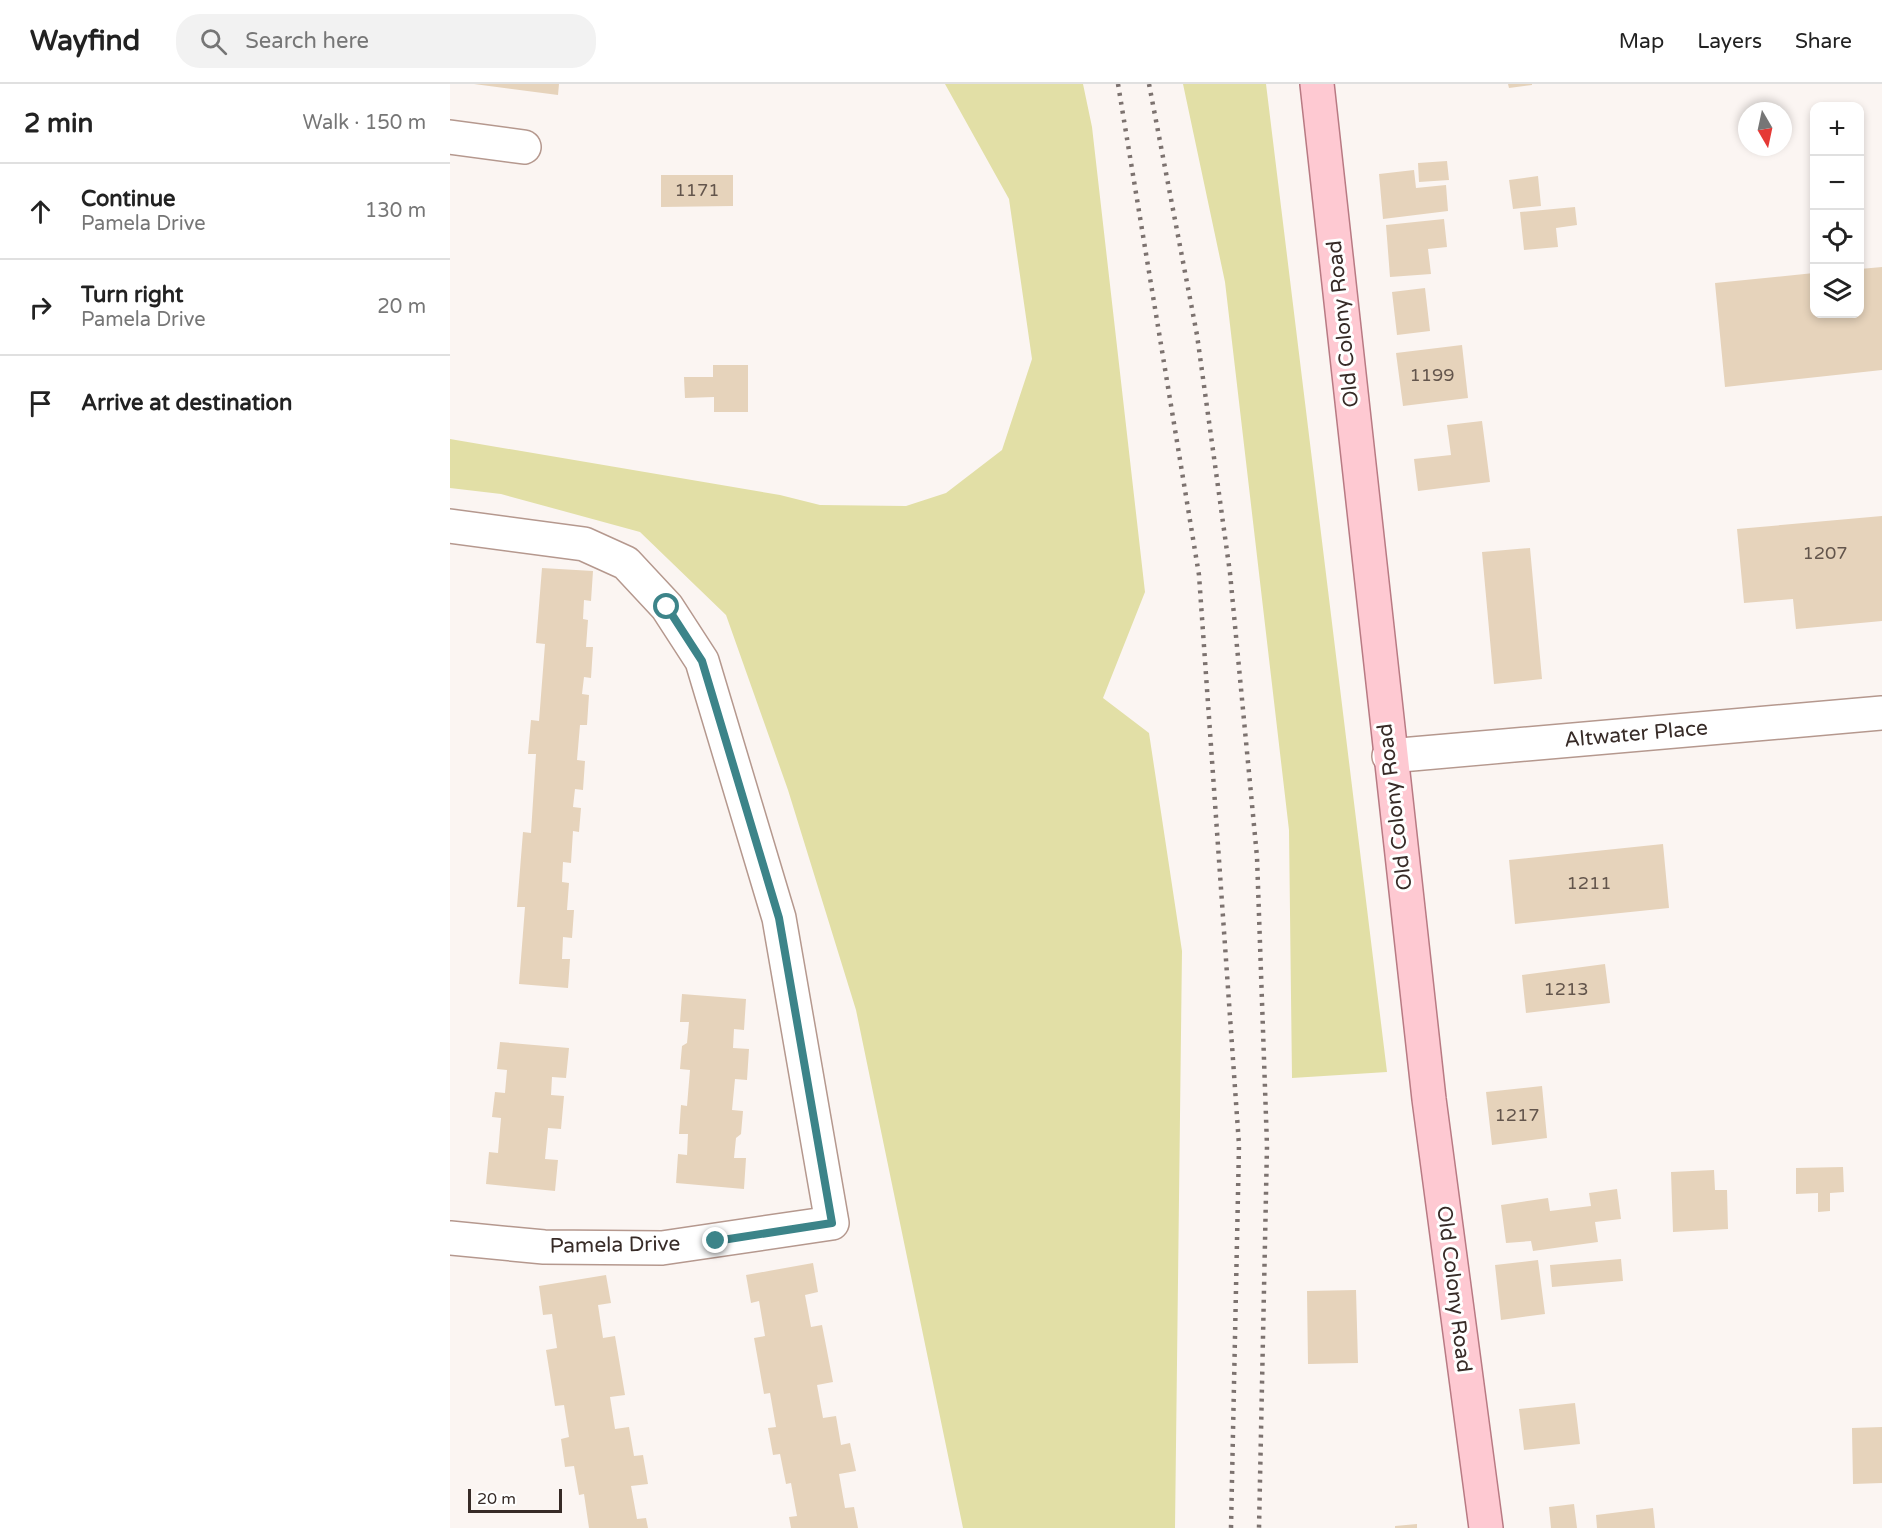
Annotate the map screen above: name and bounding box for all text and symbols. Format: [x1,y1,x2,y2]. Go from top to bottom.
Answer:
search box [176,14,596,68]
text: Wayfind [30,24,140,58]
icon: search [197,25,230,58]
text: Search here [245,28,369,54]
text: Map [1619,29,1664,54]
text: Layers [1697,29,1762,54]
text: Share [1795,29,1852,54]
north arrow [1738,102,1792,156]
map controls [1810,102,1864,318]
button: + [1810,102,1864,156]
text: 2 min [24,108,93,139]
text: Walk · 150 m [303,111,426,135]
button: − [1810,156,1864,210]
house number: 1171 [674,179,720,201]
text: Continue [81,186,176,212]
icon: ahead [24,195,57,228]
text: 130 m [365,199,426,223]
button: locate [1810,210,1864,264]
text: Pamela Drive [81,212,206,236]
street label: Old Colony Road [1322,239,1364,409]
button: layers [1810,264,1864,318]
text: Turn right [81,282,183,308]
icon: right [24,291,57,324]
text: 20 m [377,295,426,319]
text: Pamela Drive [81,308,206,332]
house number: 1199 [1409,364,1455,386]
icon: arrive [24,387,57,420]
text: Arrive at destination [81,390,292,416]
house number: 1207 [1802,542,1848,564]
route start [653,593,679,619]
street label: Altwater Place [1563,715,1709,753]
street label: Old Colony Road [1372,722,1418,892]
house number: 1211 [1566,872,1612,894]
house number: 1213 [1543,978,1589,1000]
house number: 1217 [1494,1104,1540,1126]
street label: Old Colony Road [1431,1204,1477,1374]
route end [702,1227,728,1253]
street label: Pamela Drive [549,1231,681,1259]
scale bar [468,1486,562,1514]
text: 20 m [477,1489,516,1509]

